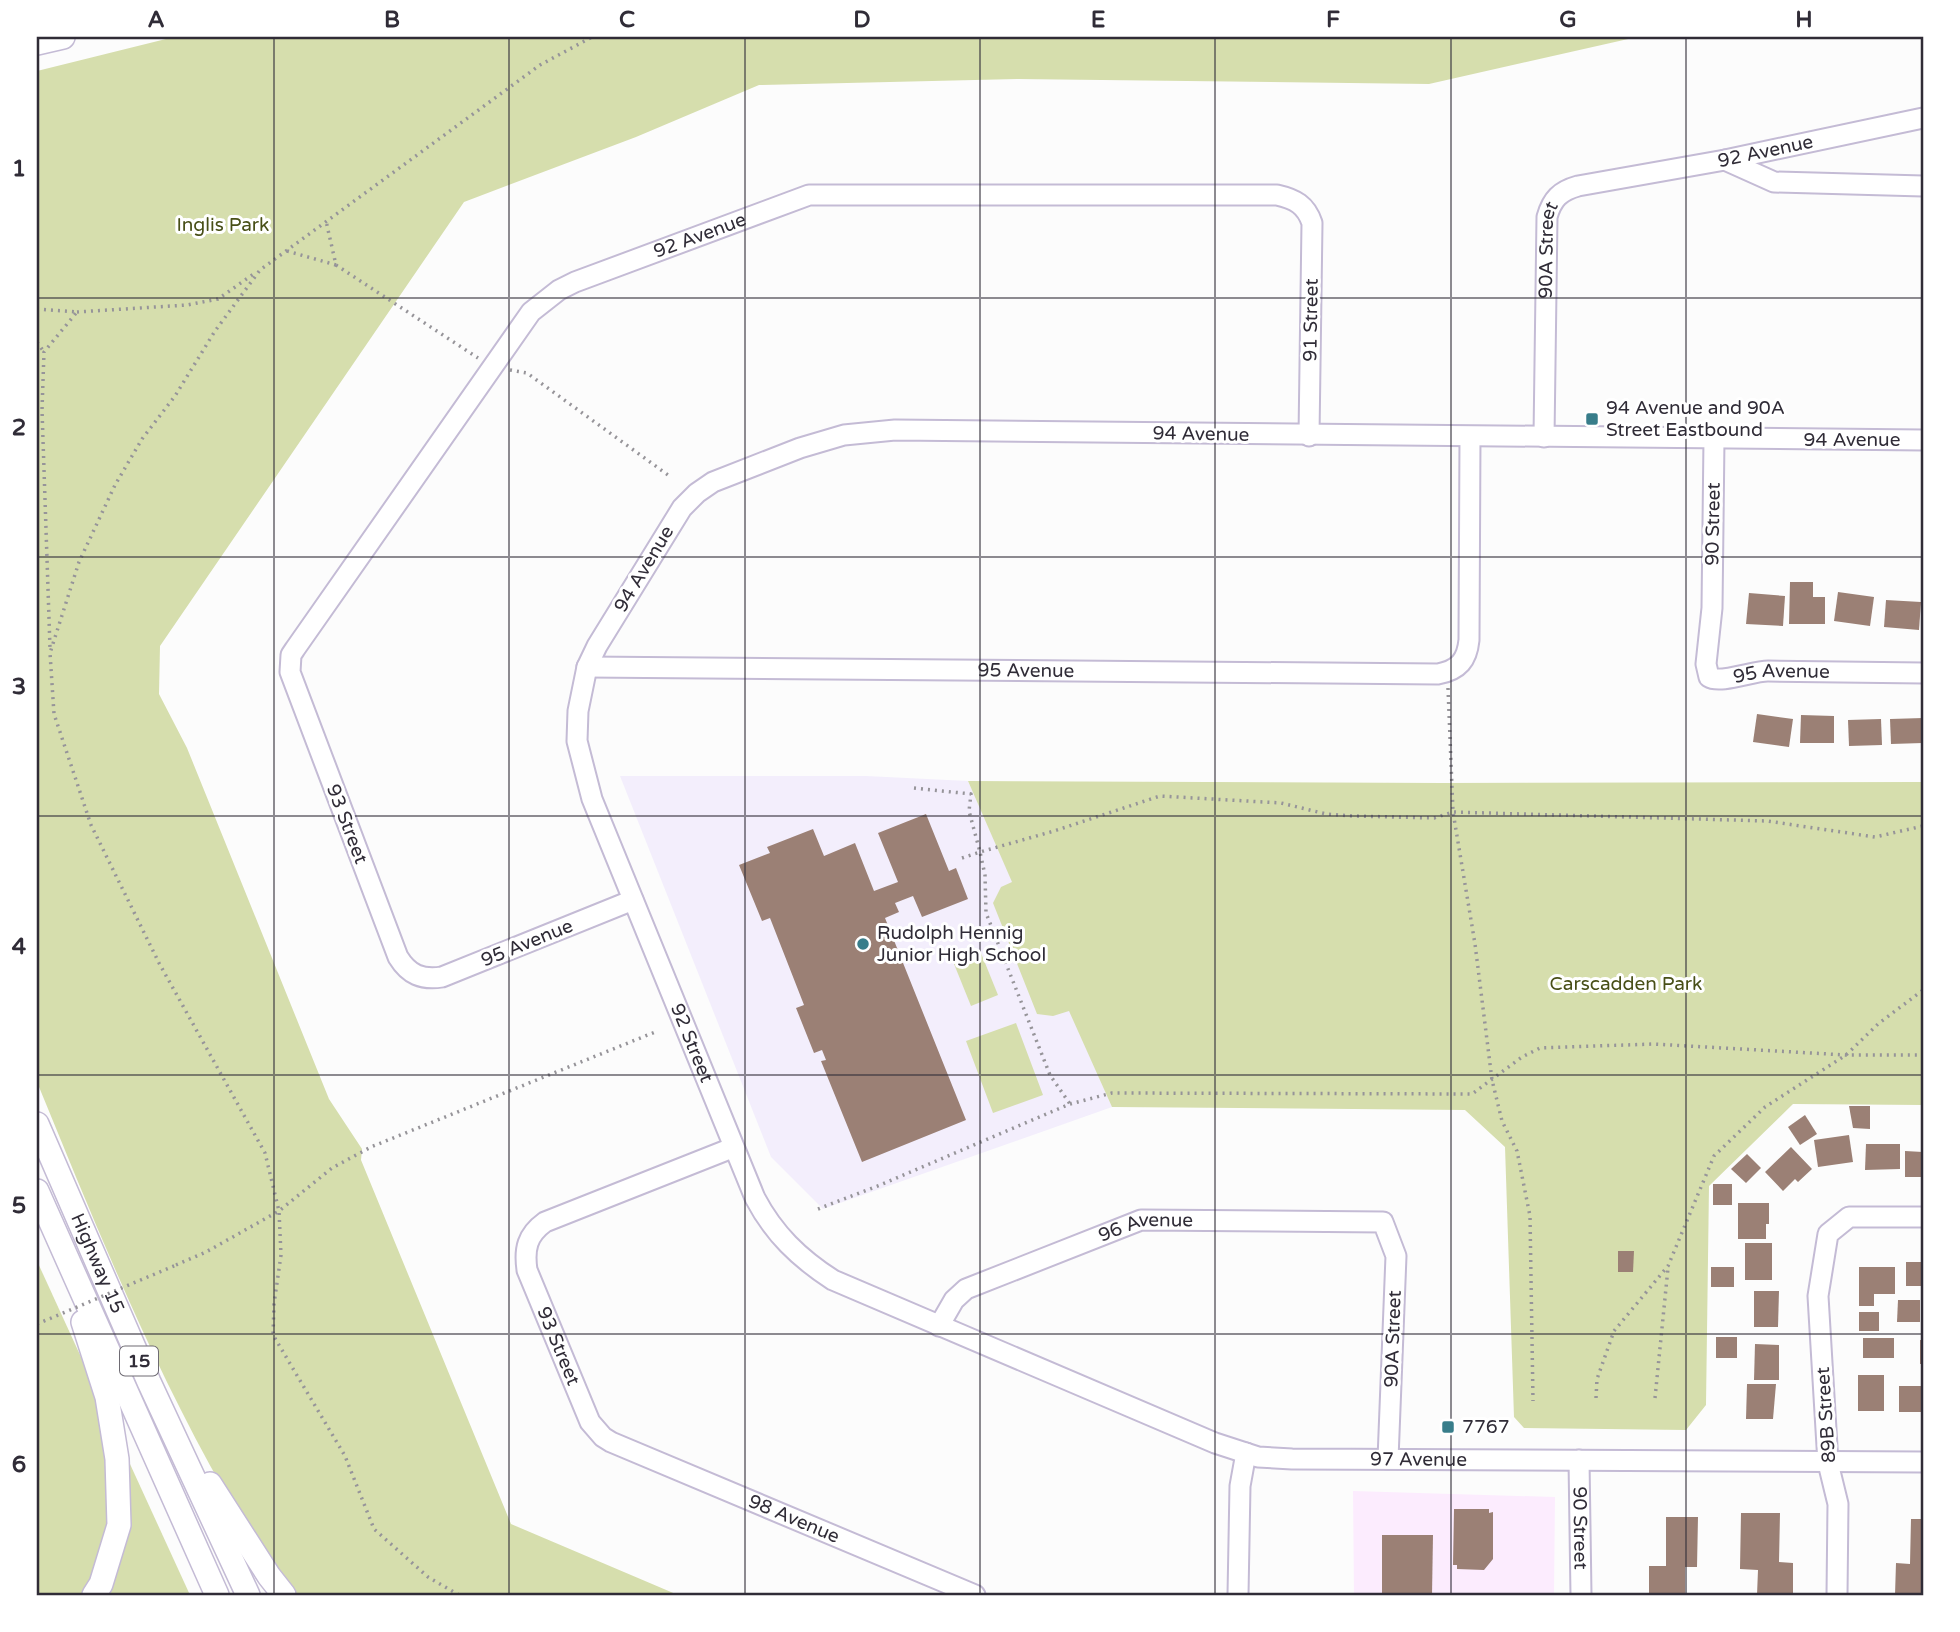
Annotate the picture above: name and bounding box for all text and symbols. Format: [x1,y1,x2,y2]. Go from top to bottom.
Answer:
text: A [147,6,165,34]
text: B [384,6,400,34]
text: C [619,6,635,34]
text: D [853,6,871,34]
text: E [1091,6,1105,34]
text: F [1326,6,1340,34]
text: G [1559,6,1577,34]
text: H [1795,6,1813,34]
street label: 92 Avenue [1716,131,1815,172]
text: 1 [12,155,26,183]
street label: 90A Street [1535,198,1563,299]
street label: 92 Avenue [651,208,749,263]
park label: Inglis Park [177,214,269,236]
street label: 91 Street [1299,278,1323,362]
place label: 94 Avenue and 90A Street Eastbound [1606,397,1785,441]
marker: 94 Avenue and 90A Street Eastbound [1584,411,1600,427]
text: 2 [12,414,26,442]
street label: 94 Avenue [1152,422,1250,446]
street label: 94 Avenue [1804,429,1900,451]
street label: 90 Street [1701,482,1725,566]
street label: 94 Avenue [610,522,678,616]
street label: 95 Avenue [977,659,1075,682]
street label: 95 Avenue [1731,660,1830,688]
text: 3 [12,673,26,701]
street label: 93 Street [322,781,372,867]
street label: 95 Avenue [478,915,576,971]
place label: Rudolph Hennig Junior High School [877,922,1046,966]
text: 4 [12,933,27,961]
marker: Rudolph Hennig Junior High School [855,936,871,952]
park label: Carscadden Park [1550,973,1702,995]
street label: 92 Street [666,1000,718,1086]
text: 5 [12,1192,26,1220]
street label: 96 Avenue [1095,1209,1193,1247]
street label: Highway 15 [66,1210,129,1317]
street label: 90A Street [1380,1290,1406,1388]
street label: 93 Street [532,1303,585,1389]
road number: 15 [120,1346,158,1376]
street label: 89B Street [1812,1366,1840,1464]
place label: 7767 [1462,1416,1510,1438]
marker: 7767 [1440,1419,1456,1435]
street label: 97 Avenue [1370,1448,1467,1471]
text: 6 [12,1451,26,1479]
street label: 90 Street [1568,1486,1592,1570]
street label: 98 Avenue [745,1490,843,1548]

